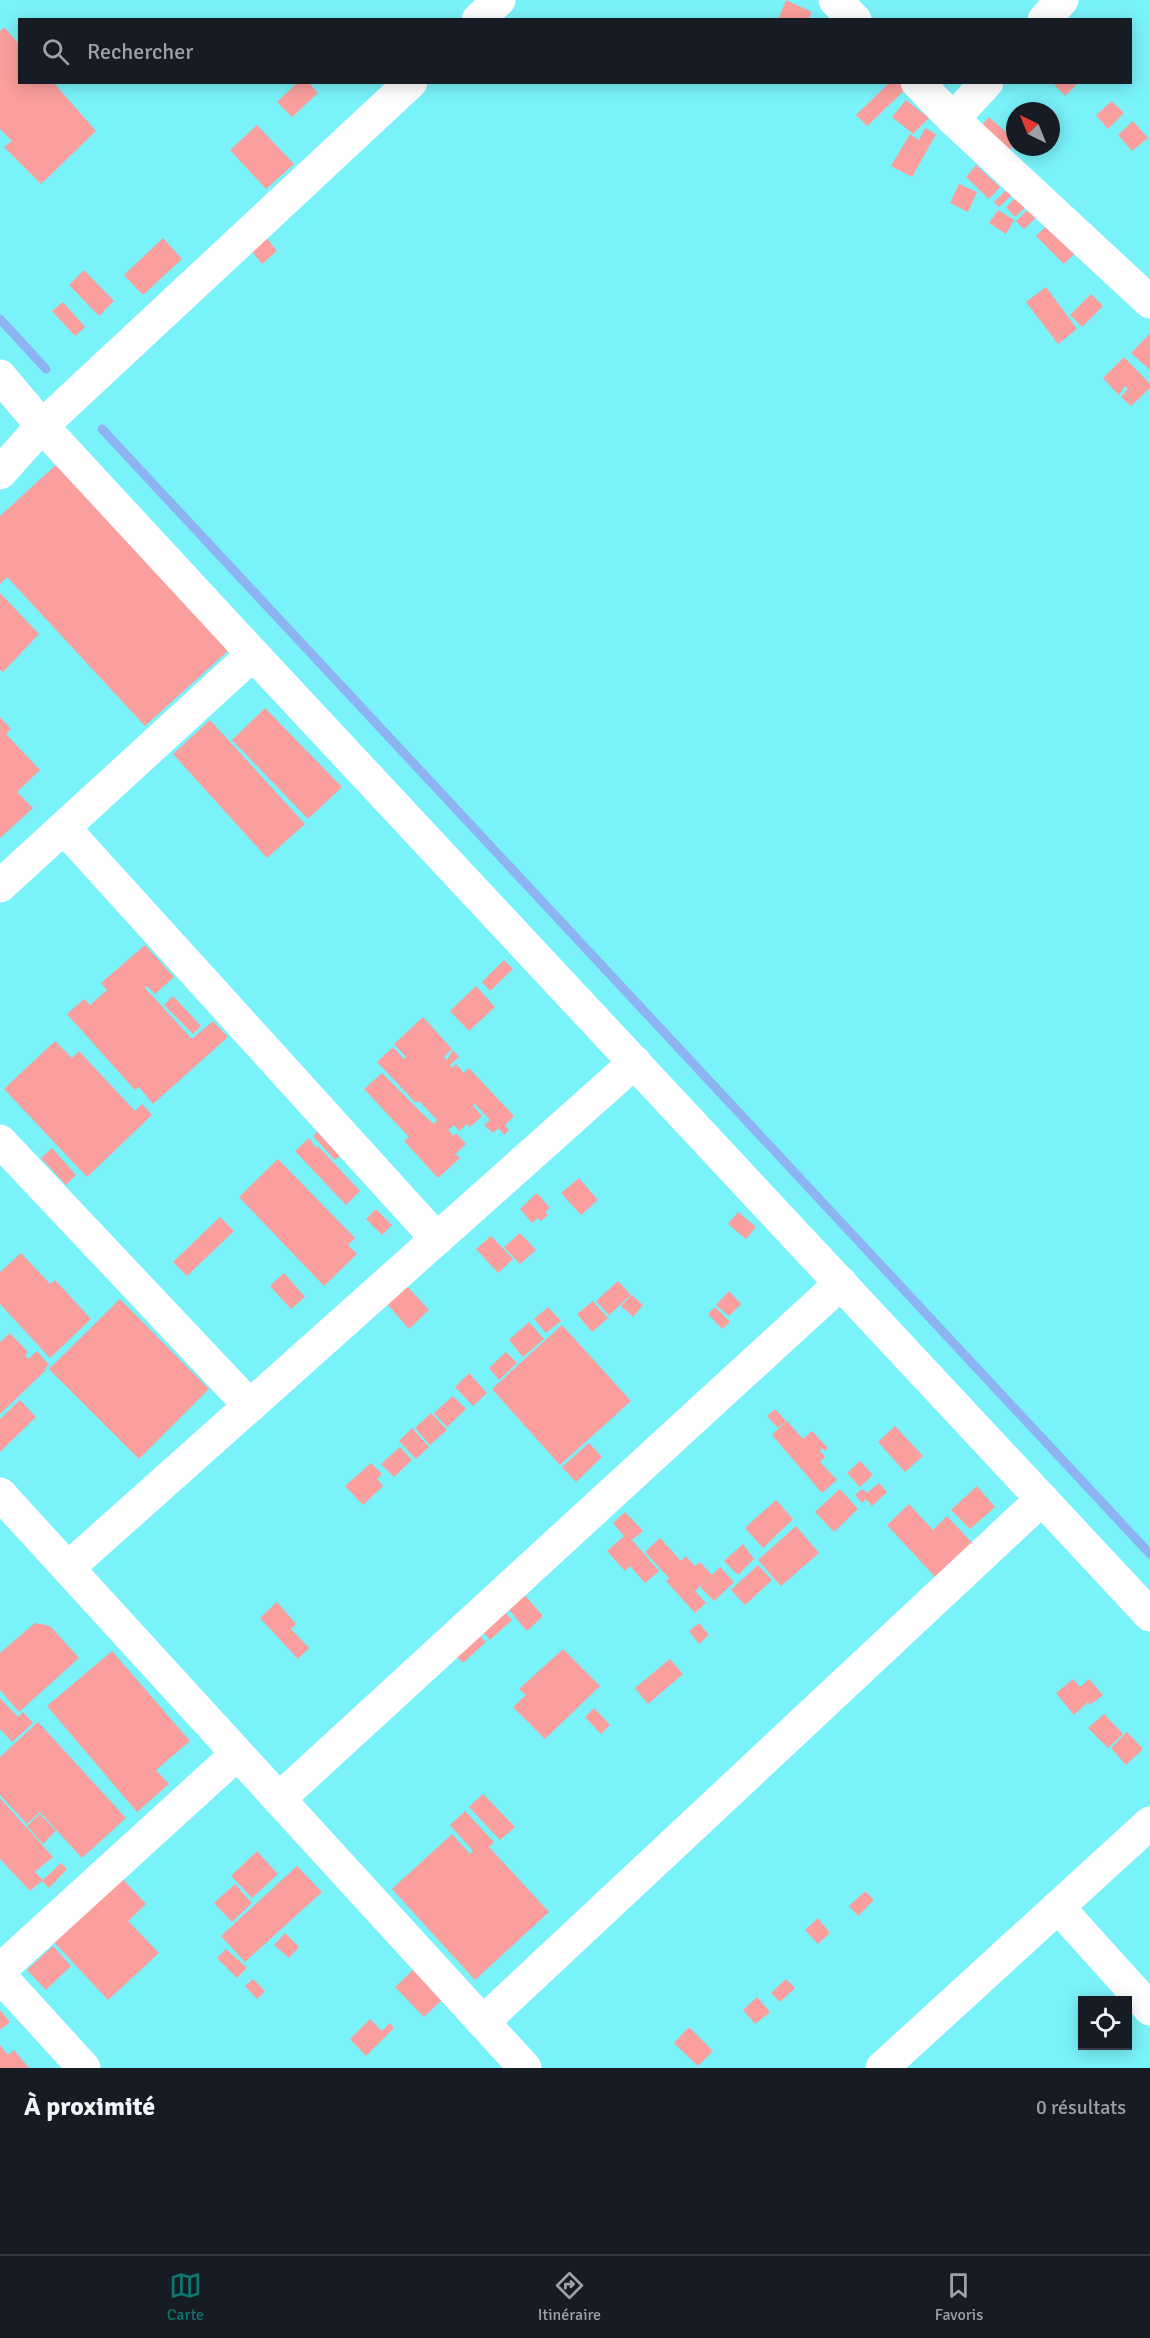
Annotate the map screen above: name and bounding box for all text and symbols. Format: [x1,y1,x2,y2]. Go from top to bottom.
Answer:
search box [18,18,1132,84]
icon: search [39,35,72,68]
text: Rechercher [87,38,193,65]
north arrow [1006,102,1060,156]
map controls [1078,1996,1132,2050]
button: locate [1078,1996,1132,2050]
text: À proximité [24,2091,155,2123]
text: 0 résultats [1036,2095,1126,2120]
tab: Carte [167,2269,204,2325]
tab: Itinéraire [538,2269,601,2325]
tab: Favoris [935,2269,983,2325]

